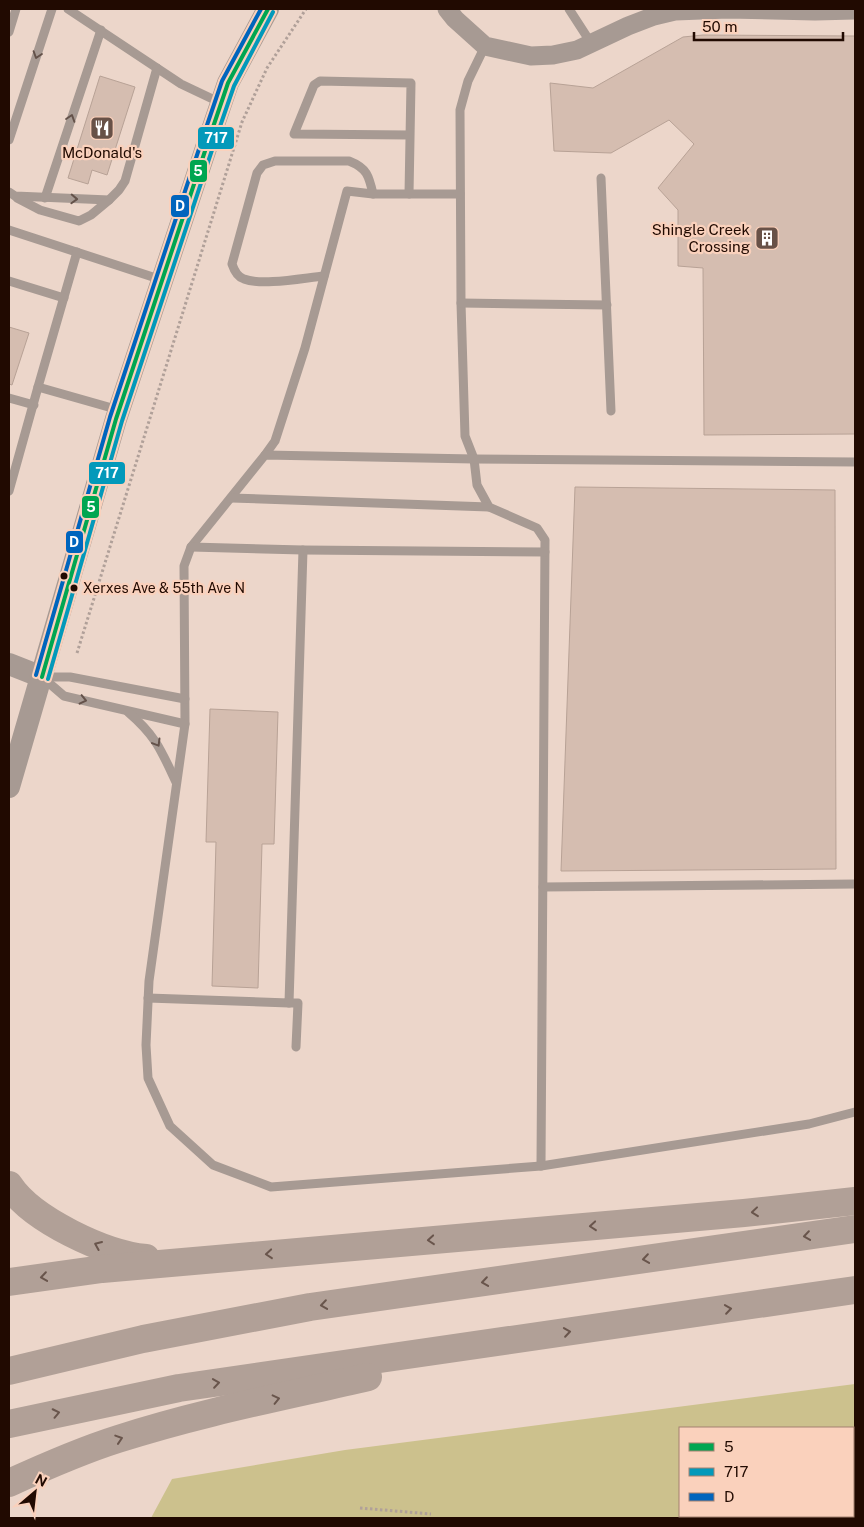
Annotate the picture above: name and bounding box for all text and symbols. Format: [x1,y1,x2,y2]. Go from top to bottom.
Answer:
scale bar [694,10,843,42]
text: 50 m [702,18,737,35]
one-way arrow [32,50,42,59]
one-way arrow [65,114,75,123]
restaurant icon: McDonald's [89,115,115,141]
line badge: 717 [197,126,235,150]
text: 717 [204,130,228,146]
place label: McDonald's [62,144,142,161]
line badge: 5 [189,159,208,183]
text: 5 [193,163,203,179]
one-way arrow [70,193,78,204]
line badge: D [170,194,190,218]
text: D [175,198,185,214]
place label: Shingle Creek Crossing [652,221,750,255]
building icon: Shingle Creek Crossing [754,225,780,251]
line badge: 717 [88,461,126,485]
text: 717 [95,465,119,481]
line badge: 5 [81,495,100,519]
text: 5 [86,499,96,515]
line badge: D [65,530,84,554]
text: D [69,534,79,550]
unlabelled marker [59,571,69,581]
place label: Xerxes Ave & 55th Ave N [83,580,245,596]
marker: Xerxes Ave & 55th Ave N [69,583,79,593]
one-way arrow [78,695,87,705]
one-way arrow [150,737,160,746]
one-way arrow [750,1206,758,1217]
one-way arrow [588,1220,596,1231]
one-way arrow [803,1231,811,1241]
one-way arrow [427,1234,435,1245]
one-way arrow [94,1240,103,1251]
one-way arrow [265,1249,273,1260]
one-way arrow [642,1253,650,1264]
one-way arrow [40,1271,48,1282]
one-way arrow [481,1276,489,1287]
one-way arrow [320,1299,328,1310]
one-way arrow [724,1304,732,1314]
one-way arrow [564,1327,572,1338]
one-way arrow [212,1378,220,1388]
one-way arrow [272,1394,281,1405]
one-way arrow [52,1408,61,1419]
legend [679,1427,854,1517]
one-way arrow [114,1434,122,1444]
text: 5 [724,1438,734,1455]
text: 717 [724,1463,748,1480]
north arrow [10,1467,60,1517]
text: N [33,1471,50,1490]
text: D [724,1488,734,1505]

